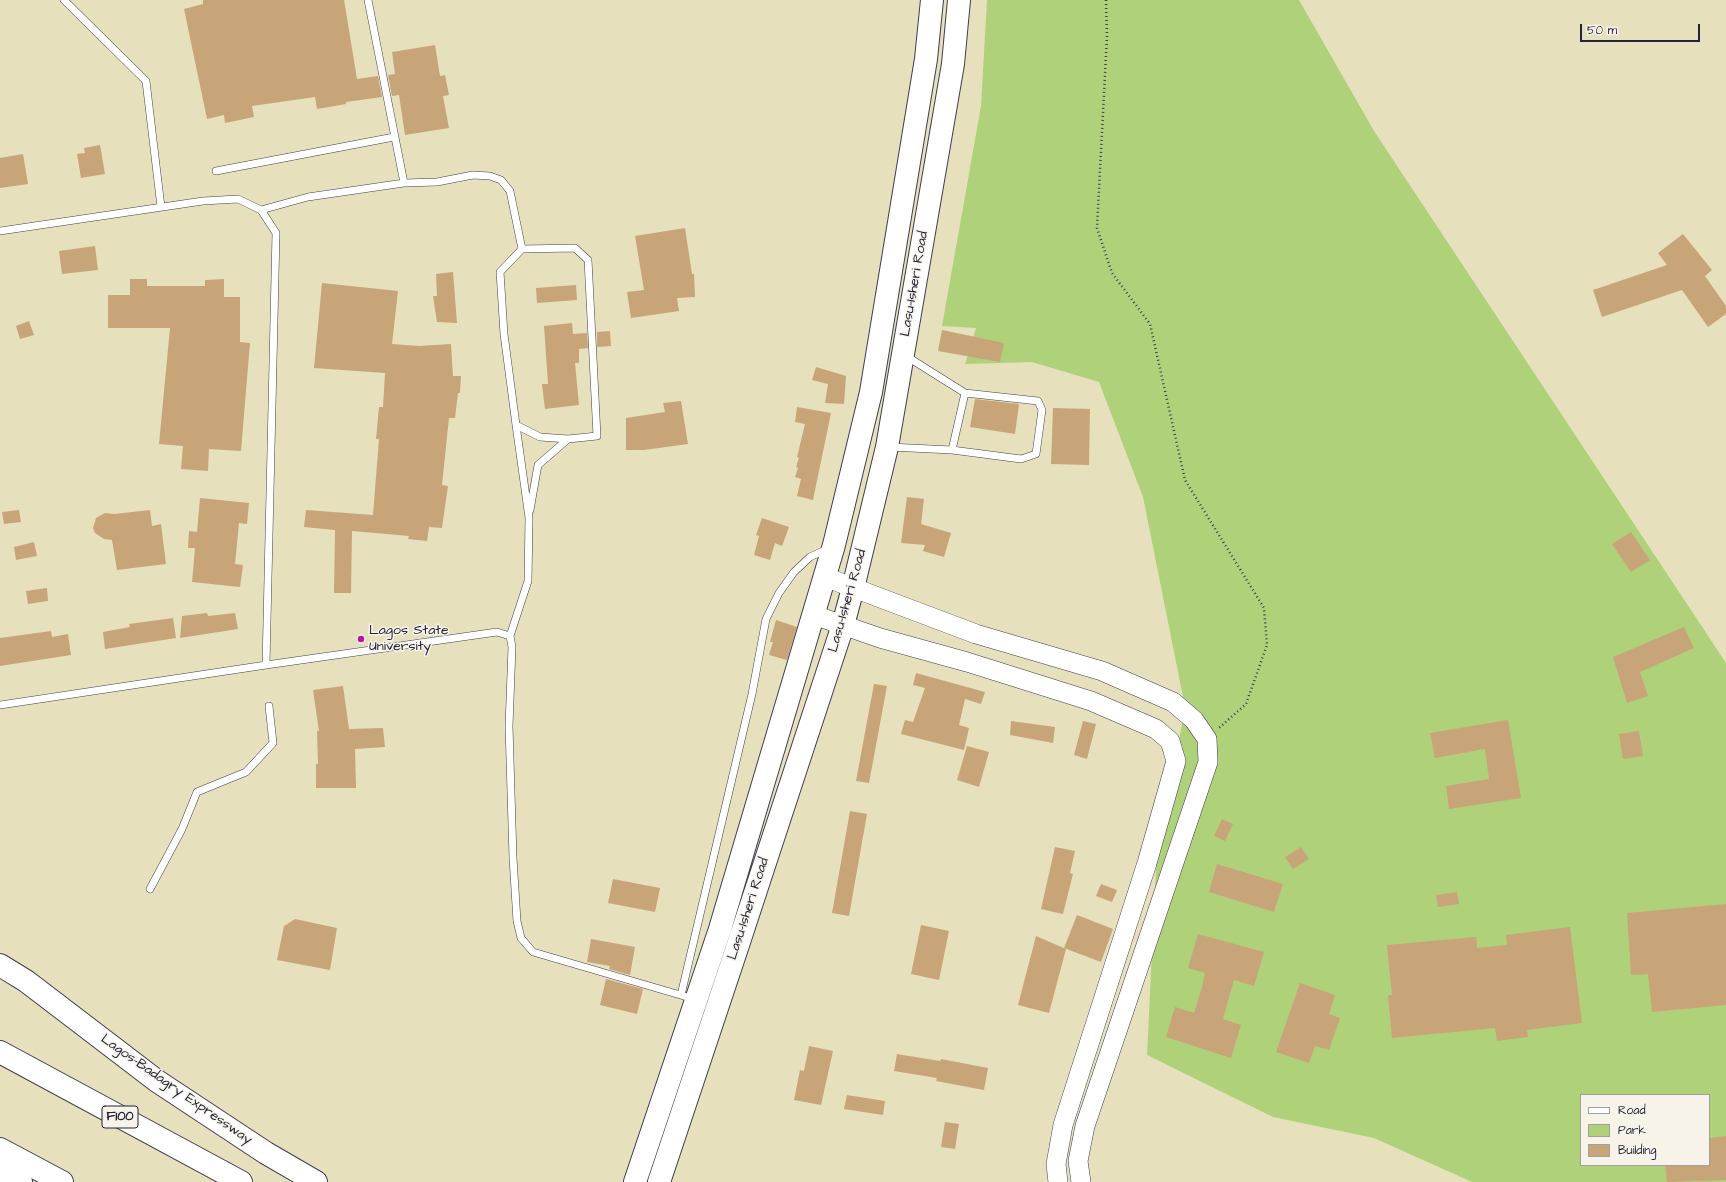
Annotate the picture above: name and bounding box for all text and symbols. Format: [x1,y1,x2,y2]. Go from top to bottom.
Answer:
scale bar [1582,16,1702,42]
text: 50 m [1587,22,1617,39]
street label: Lasu-Isheri Road [897,230,933,338]
street label: Lasu-Isheri Road [825,547,871,655]
place label: Lagos State University [369,623,449,656]
marker: Lagos State University [356,634,366,644]
street label: Lasu-Isheri Road [725,856,773,962]
street label: Lagos-Badagry Expressway [97,1031,255,1149]
legend [1580,1094,1710,1166]
text: Road [1618,1102,1646,1119]
road number: F100 [102,1106,138,1128]
text: Park [1618,1122,1646,1139]
text: Building [1618,1142,1656,1159]

